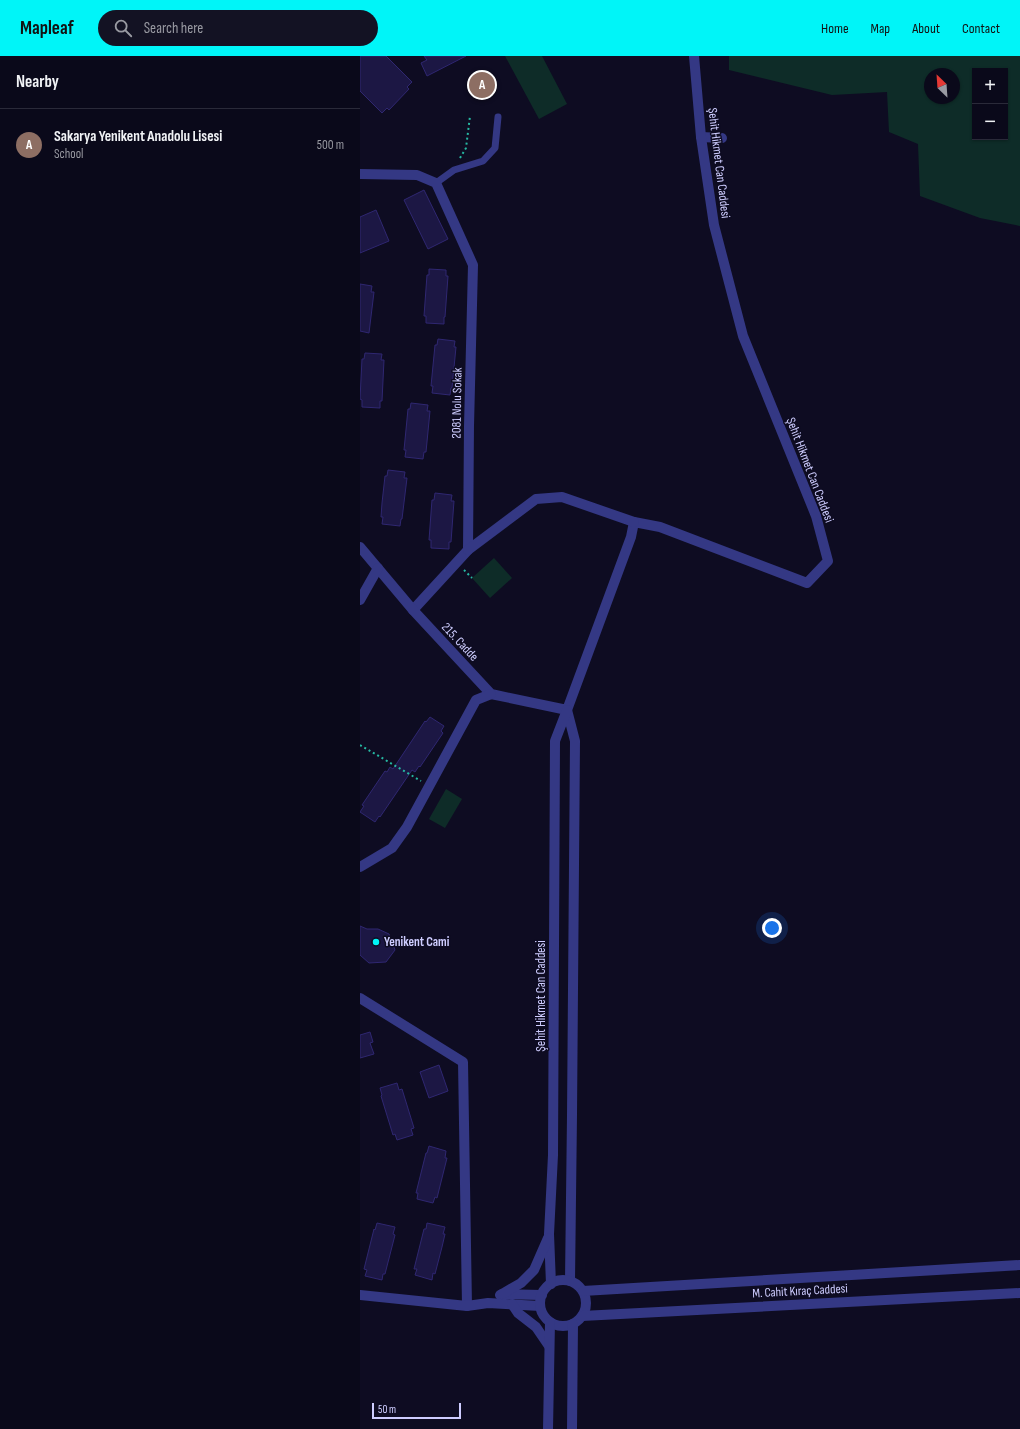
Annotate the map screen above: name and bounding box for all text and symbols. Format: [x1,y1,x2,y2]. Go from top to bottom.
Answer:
search box [98,10,378,46]
text: Mapleaf [20,17,74,40]
icon: search [112,17,134,39]
text: Search here [144,19,203,38]
text: Home [821,20,849,37]
text: Map [871,20,890,37]
text: About [912,20,940,37]
text: Contact [962,20,1000,37]
north arrow [924,68,960,104]
map controls [972,68,1008,140]
button: + [972,68,1008,104]
pin: A [469,70,495,100]
text: Nearby [16,72,59,92]
button: − [972,104,1008,140]
street label: Şehit Hikmet Can Caddesi [704,107,734,219]
text: Sakarya Yenikent Anadolu Lisesi [54,127,222,146]
text: A [26,137,32,153]
text: 500 m [317,137,344,153]
text: School [54,146,84,162]
street label: 2081 Nolu Sokak [448,367,466,439]
street label: Şehit Hikmet Can Caddesi [783,415,837,525]
street label: 215. Cadde [438,619,482,665]
your location [762,918,782,938]
place label: Yenikent Cami [384,934,450,950]
marker: Yenikent Cami [371,937,381,947]
street label: Şehit Hikmet Can Caddesi [533,940,549,1052]
street label: M. Cahit Kıraç Caddesi [752,1281,848,1301]
scale bar [372,1401,461,1420]
text: 50 m [378,1403,396,1416]

